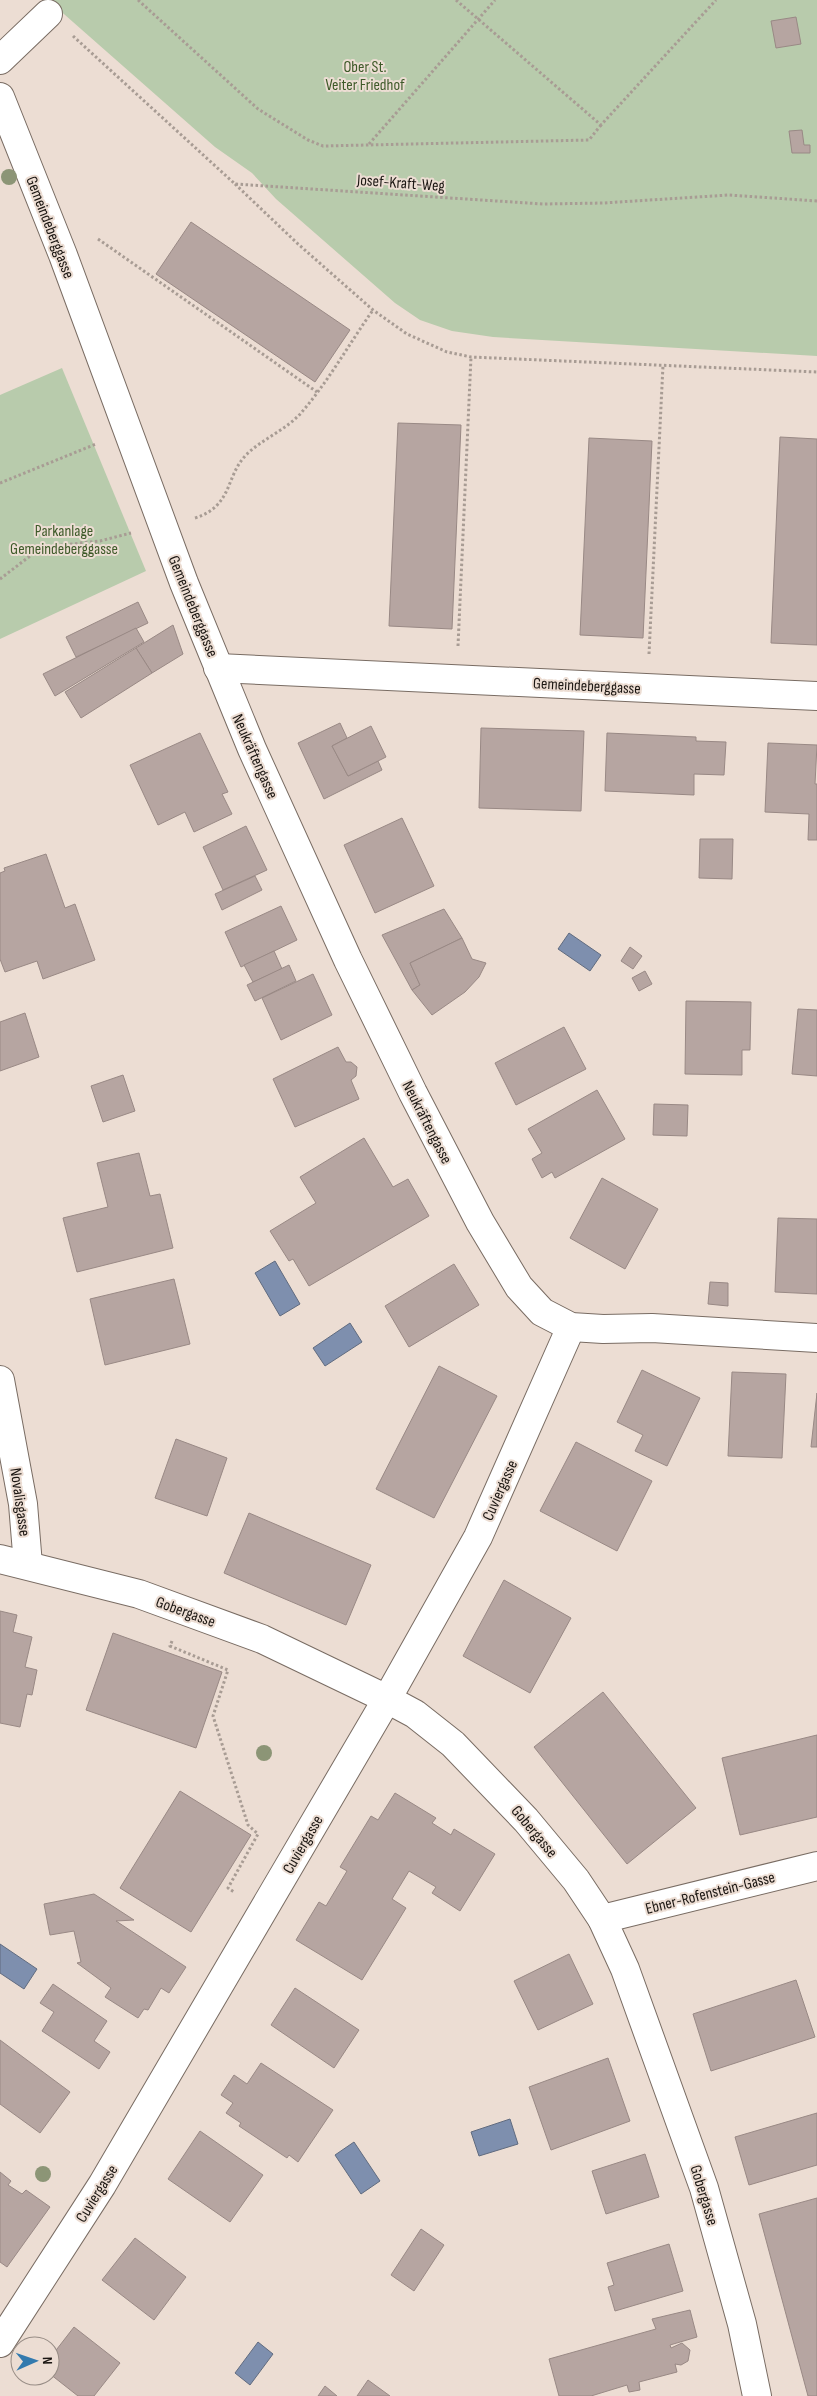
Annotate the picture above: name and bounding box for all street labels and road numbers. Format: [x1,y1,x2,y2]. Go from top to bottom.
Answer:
street label: Josef-Kraft-Weg [355,171,445,196]
street label: Gemeindeberggasse [21,174,78,281]
street label: Gemeindeberggasse [164,553,222,660]
street label: Gemeindeberggasse [533,674,641,699]
street label: Neukräftengasse [228,711,282,802]
street label: Neukräftengasse [398,1078,456,1167]
street label: Cuviergasse [479,1457,522,1524]
street label: Novalisgasse [5,1467,34,1538]
street label: Gobergasse [153,1593,218,1632]
street label: Gobergasse [507,1802,561,1862]
street label: Cuviergasse [279,1812,328,1877]
street label: Ebner-Rofenstein-Gasse [644,1868,777,1919]
street label: Cuviergasse [72,2162,122,2226]
street label: Gobergasse [685,2163,722,2228]

